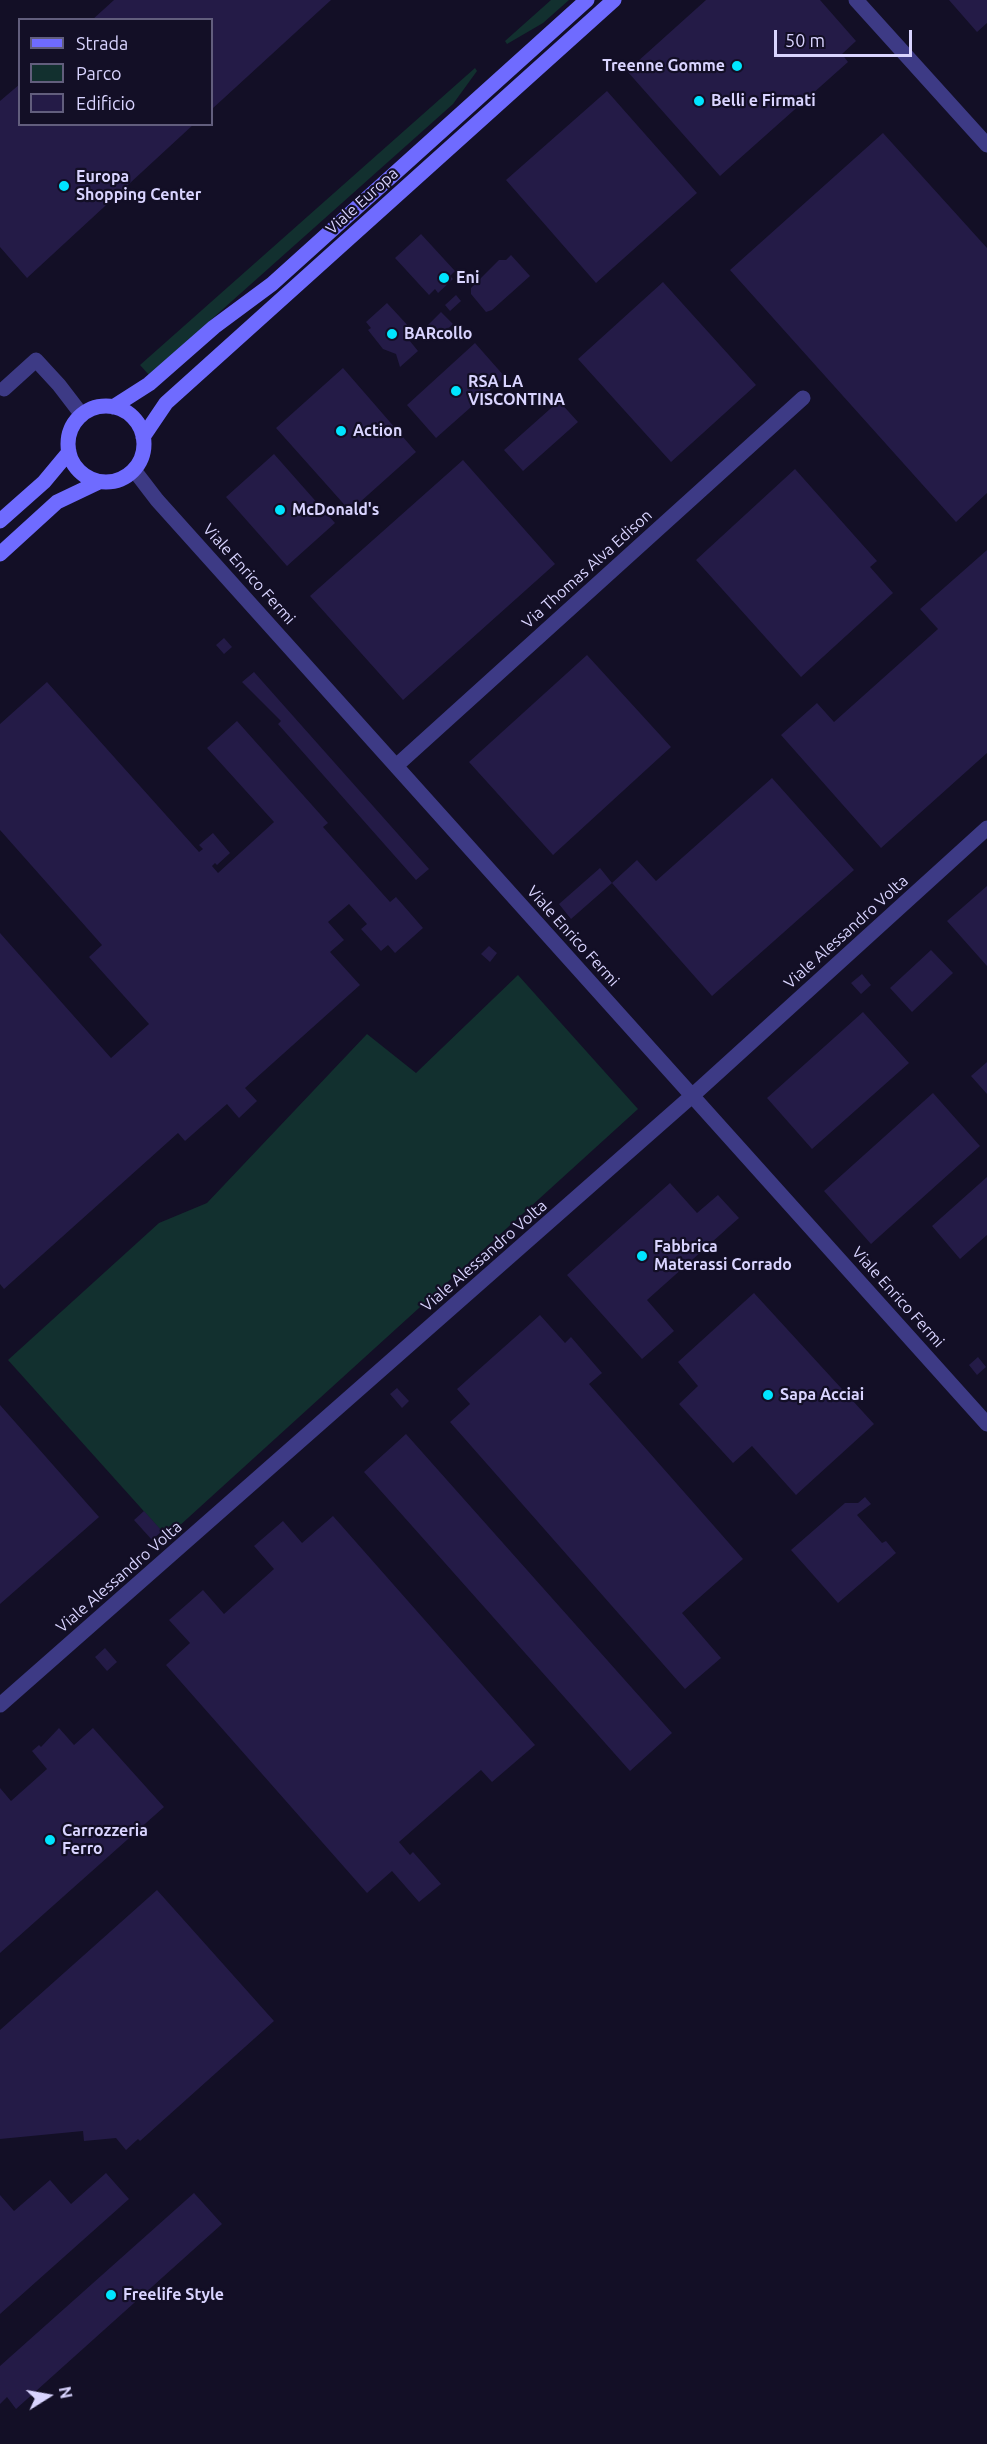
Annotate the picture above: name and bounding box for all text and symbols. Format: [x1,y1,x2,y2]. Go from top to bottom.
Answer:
legend [18,18,213,126]
scale bar [777,18,915,56]
text: 50 m [785,30,825,50]
text: Strada [76,33,128,53]
place label: Treenne Gomme [602,56,725,76]
marker: Treenne Gomme [730,59,744,73]
text: Parco [76,63,122,83]
place label: Belli e Firmati [711,91,816,111]
text: Edificio [76,93,135,113]
marker: Belli e Firmati [692,94,706,108]
street label: Viale Europa [322,164,402,238]
place label: Europa Shopping Center [76,167,201,205]
marker: Europa Shopping Center [57,179,71,193]
place label: Eni [456,268,479,288]
marker: Eni [437,271,451,285]
place label: BARcollo [404,324,472,344]
marker: BARcollo [385,327,399,341]
place label: RSA LA VISCONTINA [468,372,565,410]
marker: RSA LA VISCONTINA [449,384,463,398]
place label: Action [353,421,402,441]
marker: Action [334,424,348,438]
place label: McDonald's [292,500,379,520]
marker: McDonald's [273,503,287,517]
street label: Via Thomas Alva Edison [518,506,656,632]
street label: Viale Enrico Fermi [199,520,299,628]
street label: Viale Alessandro Volta [780,871,912,993]
street label: Viale Enrico Fermi [523,882,623,990]
street label: Viale Alessandro Volta [417,1196,551,1316]
place label: Fabbrica Materassi Corrado [654,1237,792,1275]
street label: Viale Enrico Fermi [848,1243,948,1351]
marker: Fabbrica Materassi Corrado [635,1249,649,1263]
place label: Sapa Acciai [780,1385,864,1405]
marker: Sapa Acciai [761,1388,775,1402]
street label: Viale Alessandro Volta [52,1517,186,1637]
place label: Carrozzeria Ferro [62,1821,148,1859]
marker: Carrozzeria Ferro [43,1833,57,1847]
place label: Freelife Style [123,2285,224,2305]
marker: Freelife Style [104,2288,118,2302]
north arrow [18,2366,78,2426]
text: N [56,2385,76,2400]

